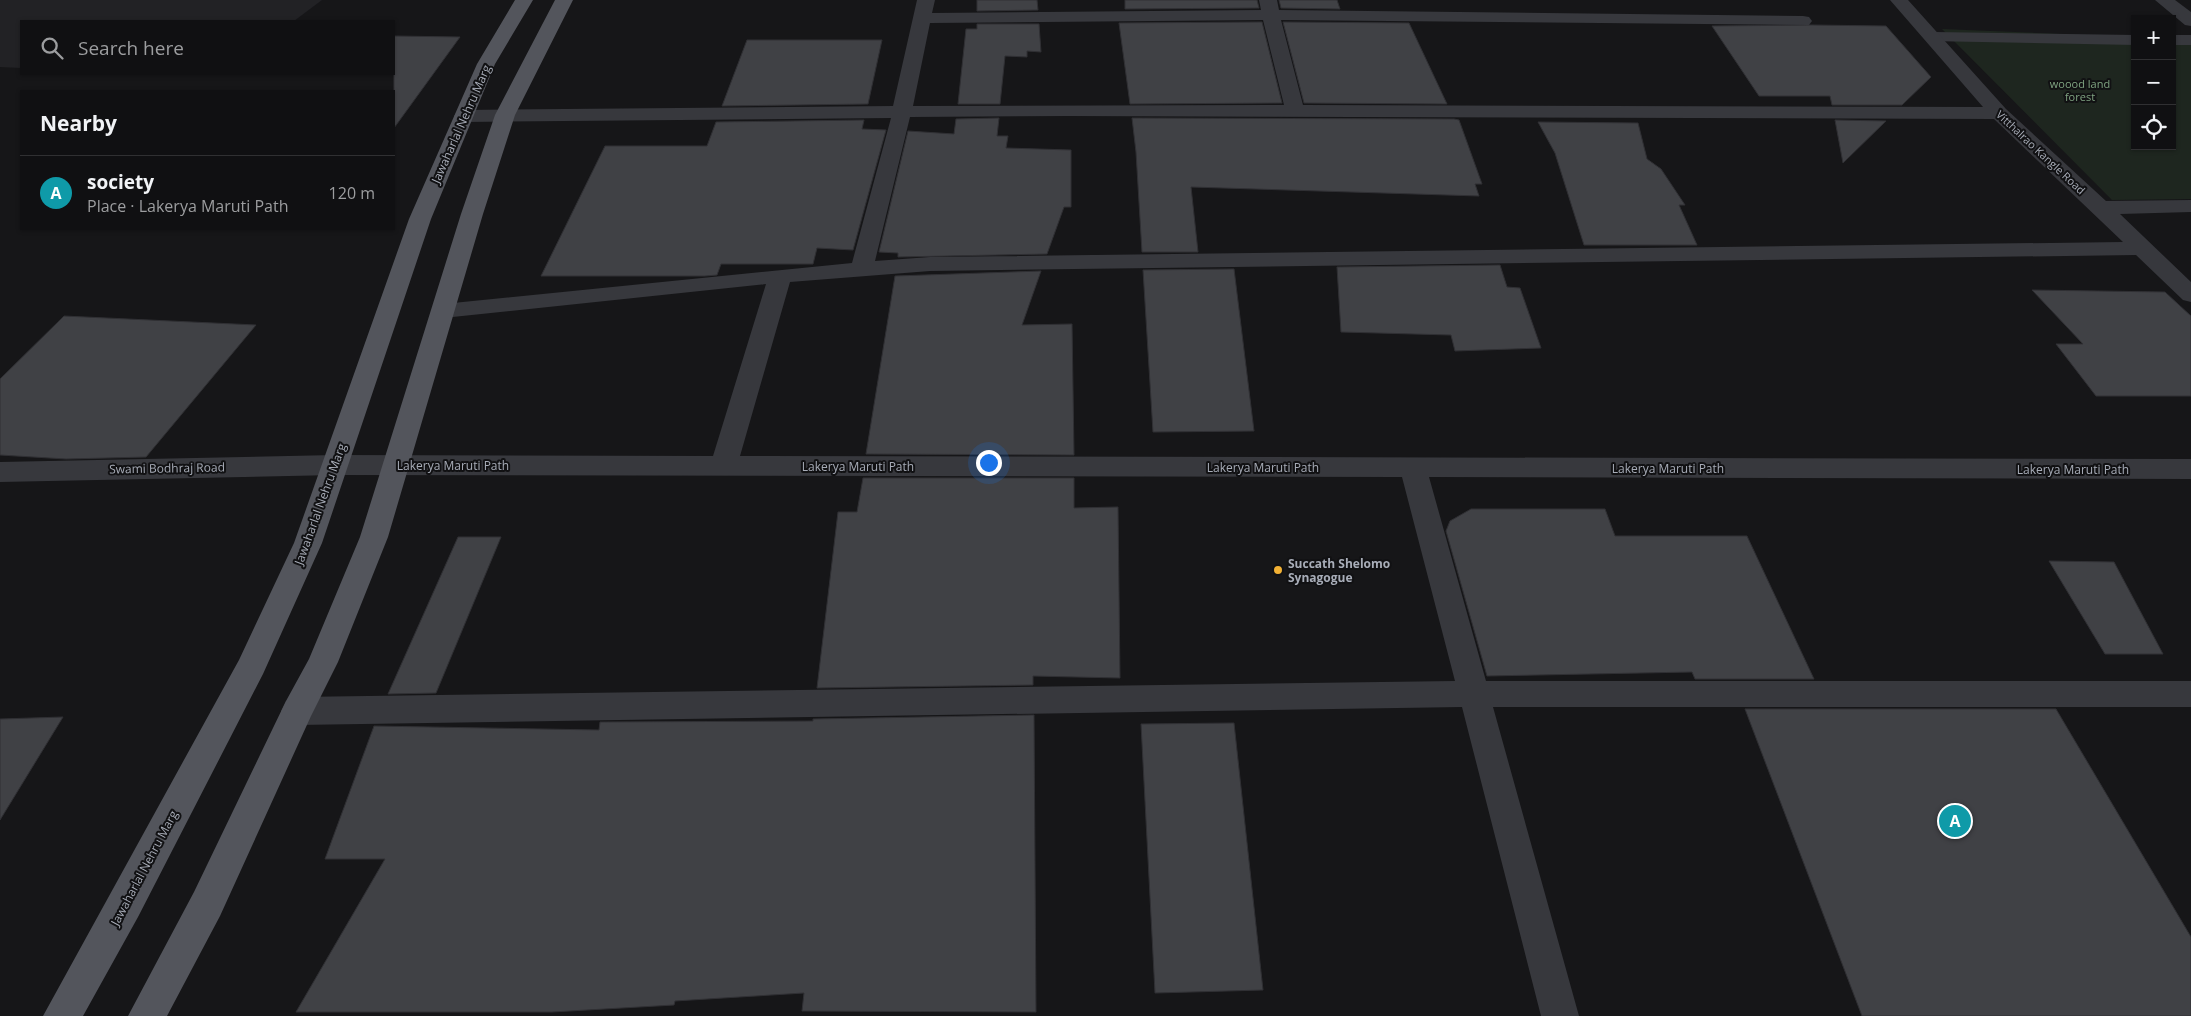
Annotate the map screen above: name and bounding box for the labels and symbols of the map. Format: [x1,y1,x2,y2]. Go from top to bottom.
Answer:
street label: Jawaharlal Nehru Marg [427,62,495,187]
park label: woood land forest [2050,76,2110,104]
street label: Vitthalrao Kangle Road [1993,107,2089,197]
street label: Jawaharlal Nehru Marg [290,440,350,568]
your location [976,450,1002,476]
street label: Lakerya Maruti Path [397,457,509,474]
street label: Swami Bodhraj Road [109,458,225,478]
street label: Lakerya Maruti Path [802,458,914,475]
street label: Lakerya Maruti Path [1207,459,1319,476]
street label: Lakerya Maruti Path [1612,460,1724,477]
street label: Lakerya Maruti Path [2017,461,2129,478]
place label: Succath Shelomo Synagogue [1288,555,1390,586]
marker: Succath Shelomo Synagogue [1272,564,1284,576]
pin: A [1939,802,1971,840]
street label: Jawaharlal Nehru Marg [106,807,182,929]

